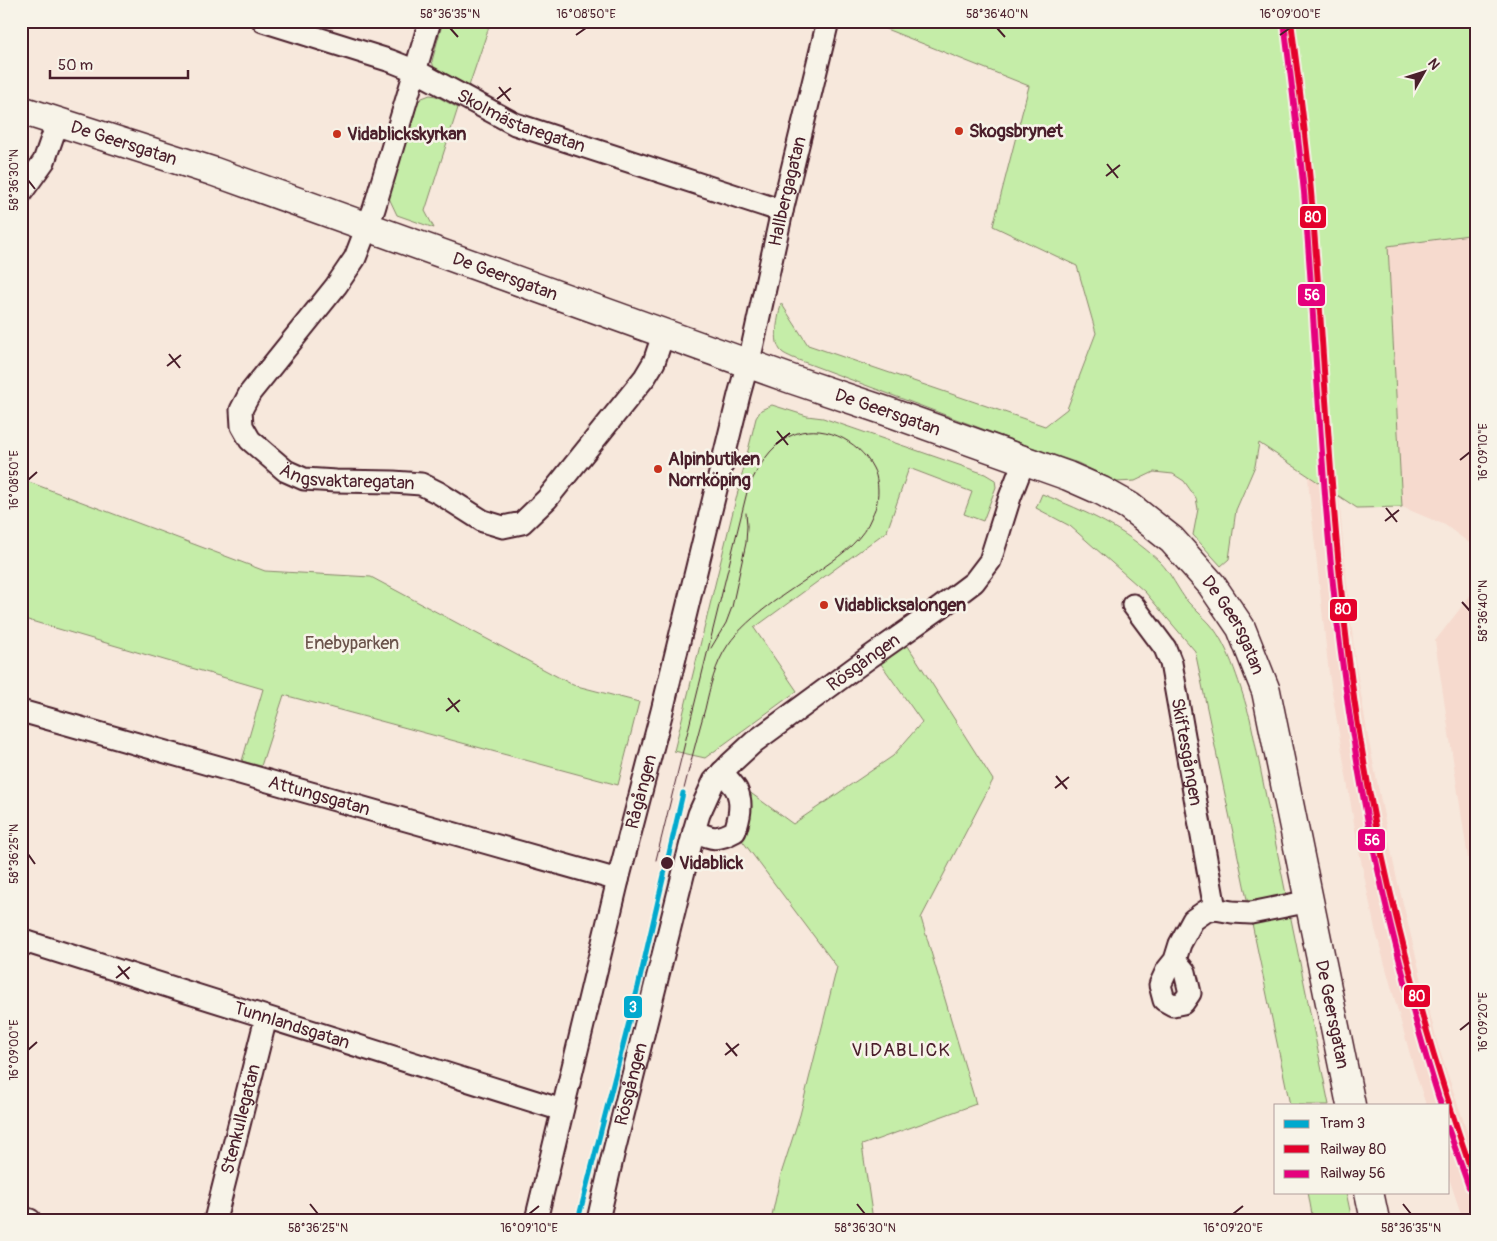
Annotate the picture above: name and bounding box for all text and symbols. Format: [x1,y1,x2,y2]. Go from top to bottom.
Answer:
text: 58°36'35"N [420,7,480,22]
text: 16°08'50"E [556,7,616,22]
text: 58°36'40"N [966,7,1028,22]
text: 16°09'00"E [1259,7,1321,22]
scale bar [50,48,188,80]
north arrow [1400,48,1450,98]
text: N [1424,55,1443,73]
text: 50 m [58,56,93,75]
street label: Skolmästaregatan [453,84,588,158]
street label: De Geersgatan [68,115,180,171]
place label: Skogsbrynet [969,120,1064,143]
place label: Vidablickskyrkan [347,123,466,146]
marker: Skogsbrynet [953,125,965,137]
marker: Vidablickskyrkan [331,128,343,140]
street label: Hallbergagatan [763,134,811,248]
text: 58°36'30"N [7,149,22,211]
line badge: 80 [1299,205,1327,229]
text: 80 [1305,209,1322,226]
street label: De Geersgatan [449,247,561,306]
line badge: 56 [1297,283,1326,307]
text: 56 [1304,287,1320,304]
street label: De Geersgatan [832,383,944,441]
text: 16°09'10"E [1476,423,1491,481]
place label: Alpinbutiken Norrköping [668,448,760,492]
text: 16°08'50"E [7,450,22,510]
street label: Ängsvaktaregatan [276,458,415,495]
marker: Alpinbutiken Norrköping [652,463,664,475]
street label: De Geersgatan [1197,570,1270,678]
text: 58°36'40"N [1476,580,1491,642]
place label: Vidablicksalongen [834,594,966,617]
line badge: 80 [1329,598,1358,622]
marker: Vidablicksalongen [818,599,830,611]
text: 80 [1335,601,1352,618]
street label: Rösgången [822,628,904,696]
park label: Enebyparken [305,632,399,655]
street label: Skiftesgången [1166,696,1208,808]
street label: Rågången [620,752,662,831]
street label: Attungsgatan [266,770,373,821]
text: 58°36'25"N [7,824,22,884]
line badge: 56 [1357,828,1386,852]
text: 56 [1364,832,1380,849]
place label: Vidablick [679,852,744,875]
marker: Vidablick [659,855,675,871]
street label: De Geersgatan [1310,958,1355,1071]
line badge: 80 [1403,984,1431,1008]
text: 80 [1409,988,1426,1005]
text: 16°09'20"E [1476,992,1491,1052]
line badge: 3 [623,995,643,1019]
street label: Tunnlandsgatan [231,996,353,1054]
text: 3 [629,999,637,1016]
text: 16°09'00"E [7,1019,22,1081]
district label: VIDABLICK [851,1038,951,1062]
street label: Rösgången [609,1040,652,1128]
street label: Stenkullegatan [216,1062,265,1177]
legend [1274,1104,1450,1194]
text: Tram 3 [1320,1114,1365,1133]
text: Railway 80 [1320,1140,1386,1159]
text: Railway 56 [1320,1164,1386,1183]
text: 58°36'25"N [288,1221,348,1236]
text: 16°09'10"E [500,1221,558,1236]
text: 58°36'30"N [834,1221,896,1236]
text: 16°09'20"E [1203,1221,1263,1236]
text: 58°36'35"N [1381,1221,1441,1236]

